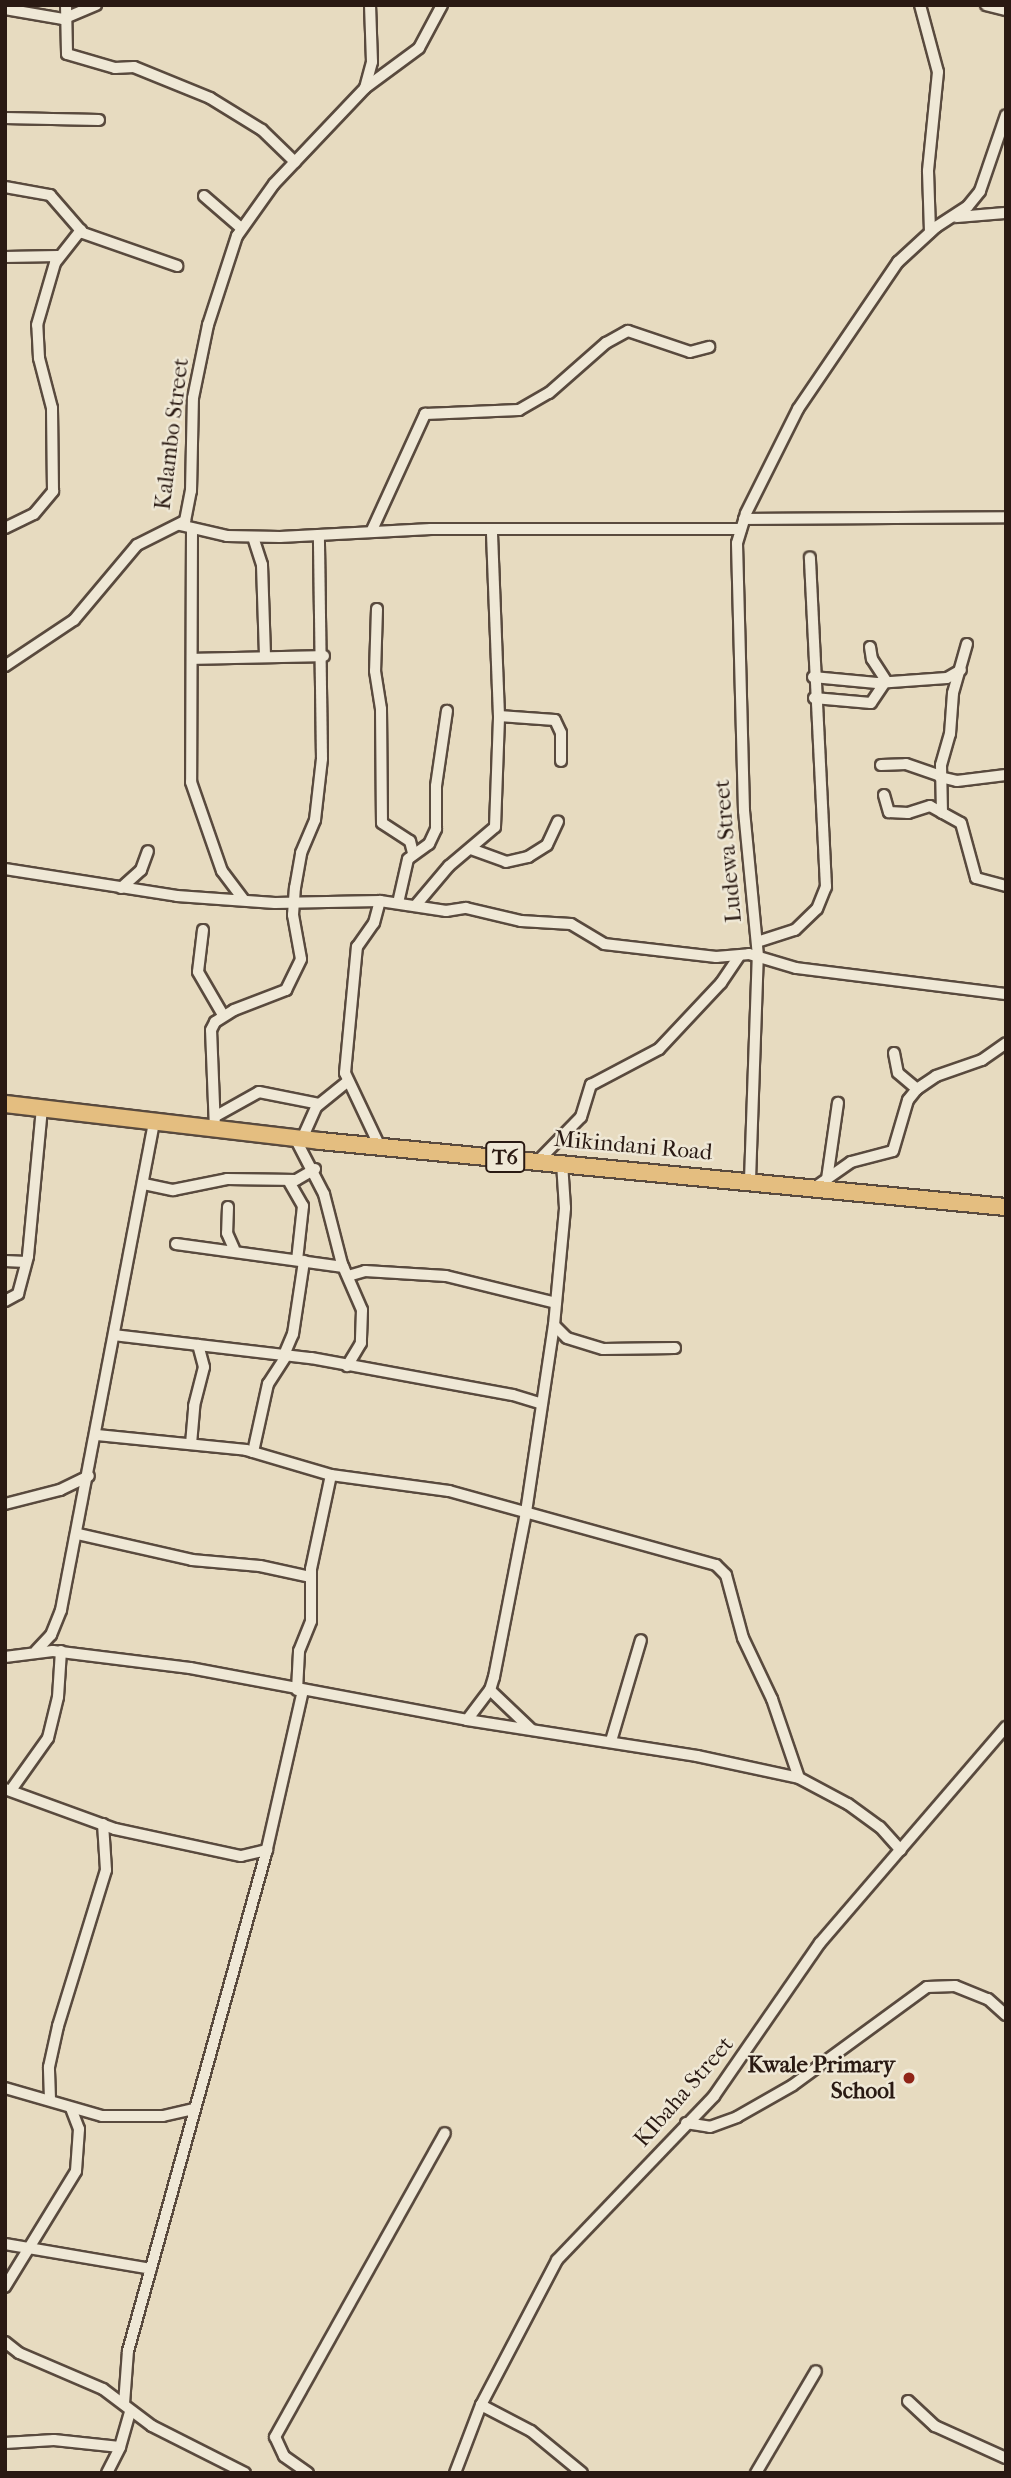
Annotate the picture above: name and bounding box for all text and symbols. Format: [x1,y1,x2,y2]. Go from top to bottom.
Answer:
street label: Kalambo Street [149,356,195,512]
street label: Ludewa Street [708,778,748,924]
street label: Mikindani Road [553,1125,713,1167]
road number: T6 [484,1140,526,1174]
street label: KIbaha Street [628,2031,740,2153]
place label: Kwale Primary School [747,2051,895,2105]
marker: Kwale Primary School [901,2070,917,2086]

